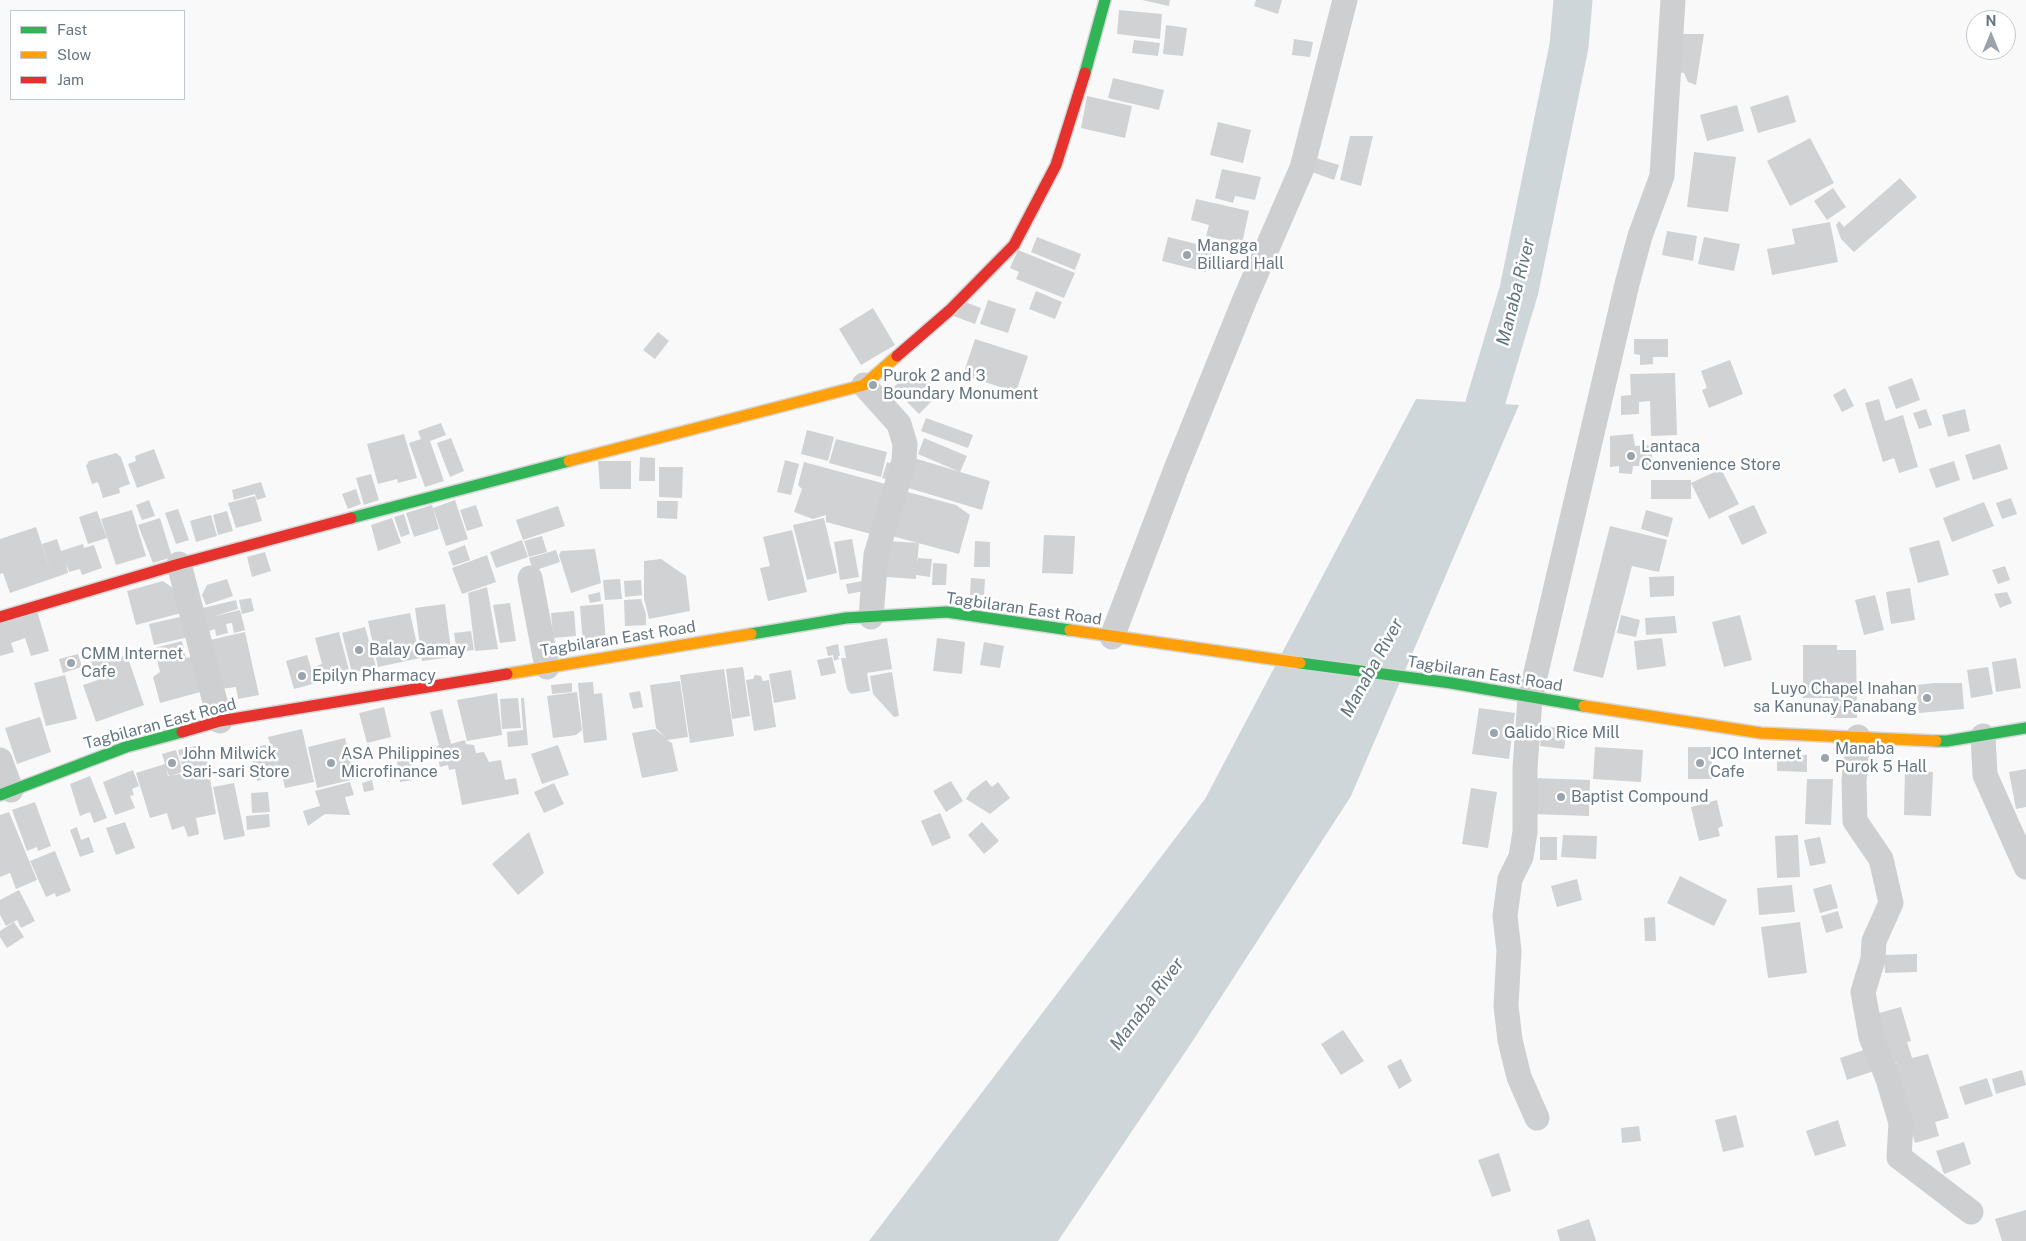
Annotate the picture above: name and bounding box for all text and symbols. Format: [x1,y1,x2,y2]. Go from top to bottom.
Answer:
legend [10,10,185,100]
north arrow [1966,10,2016,60]
text: N [1986,13,1996,29]
text: Fast [57,21,87,38]
text: Slow [57,46,91,63]
text: Jam [57,71,84,88]
place label: Mangga Billiard Hall [1197,236,1284,274]
water label: Manaba River [1492,236,1540,348]
marker: Mangga Billiard Hall [1181,249,1193,261]
place label: Purok 2 and 3 Boundary Monument [883,366,1038,404]
marker: Purok 2 and 3 Boundary Monument [867,379,879,391]
place label: Lantaca Convenience Store [1641,437,1781,475]
marker: Lantaca Convenience Store [1625,450,1637,462]
street label: Tagbilaran East Road [945,589,1103,629]
water label: Manaba River [1336,615,1408,721]
street label: Tagbilaran East Road [539,617,697,661]
place label: Balay Gamay [369,640,466,660]
place label: CMM Internet Cafe [81,644,183,682]
marker: Balay Gamay [353,644,365,656]
street label: Tagbilaran East Road [1406,652,1564,696]
marker: CMM Internet Cafe [65,657,77,669]
place label: Epilyn Pharmacy [312,666,436,686]
marker: Epilyn Pharmacy [296,670,308,682]
place label: Luyo Chapel Inahan sa Kanunay Panabang [1753,679,1917,717]
marker: Luyo Chapel Inahan sa Kanunay Panabang [1921,692,1933,704]
street label: Tagbilaran East Road [82,694,238,754]
place label: Galido Rice Mill [1504,723,1620,743]
marker: Galido Rice Mill [1488,727,1500,739]
place label: Manaba Purok 5 Hall [1835,739,1927,777]
place label: John Milwick Sari-sari Store [182,744,290,782]
place label: ASA Philippines Microfinance [341,744,460,782]
place label: JCO Internet Cafe [1710,744,1802,782]
marker: Manaba Purok 5 Hall [1819,752,1831,764]
marker: John Milwick Sari-sari Store [166,757,178,769]
marker: ASA Philippines Microfinance [325,757,337,769]
marker: JCO Internet Cafe [1694,757,1706,769]
place label: Baptist Compound [1571,787,1709,807]
marker: Baptist Compound [1555,791,1567,803]
water label: Manaba River [1105,954,1189,1054]

